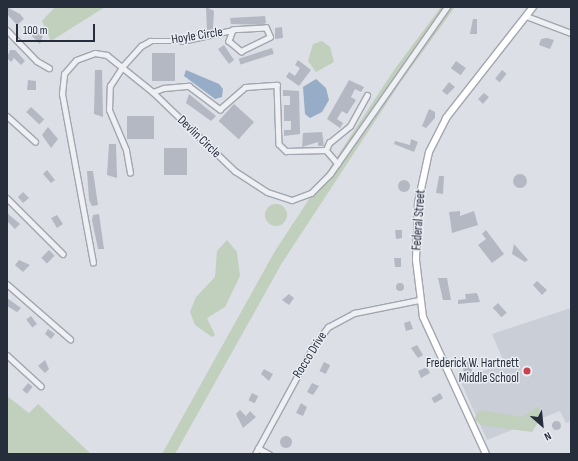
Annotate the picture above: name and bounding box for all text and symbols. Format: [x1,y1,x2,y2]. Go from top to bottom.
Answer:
scale bar [18,16,97,42]
text: 100 m [23,23,48,38]
street label: Hoyle Circle [170,24,224,48]
street label: Devlin Circle [174,112,224,162]
street label: Federal Street [409,189,429,251]
street label: Rocco Drive [290,329,330,381]
place label: Frederick W. Hartnett Middle School [426,356,519,387]
marker: Frederick W. Hartnett Middle School [522,366,532,376]
north arrow [522,405,562,445]
text: N [542,429,553,443]

